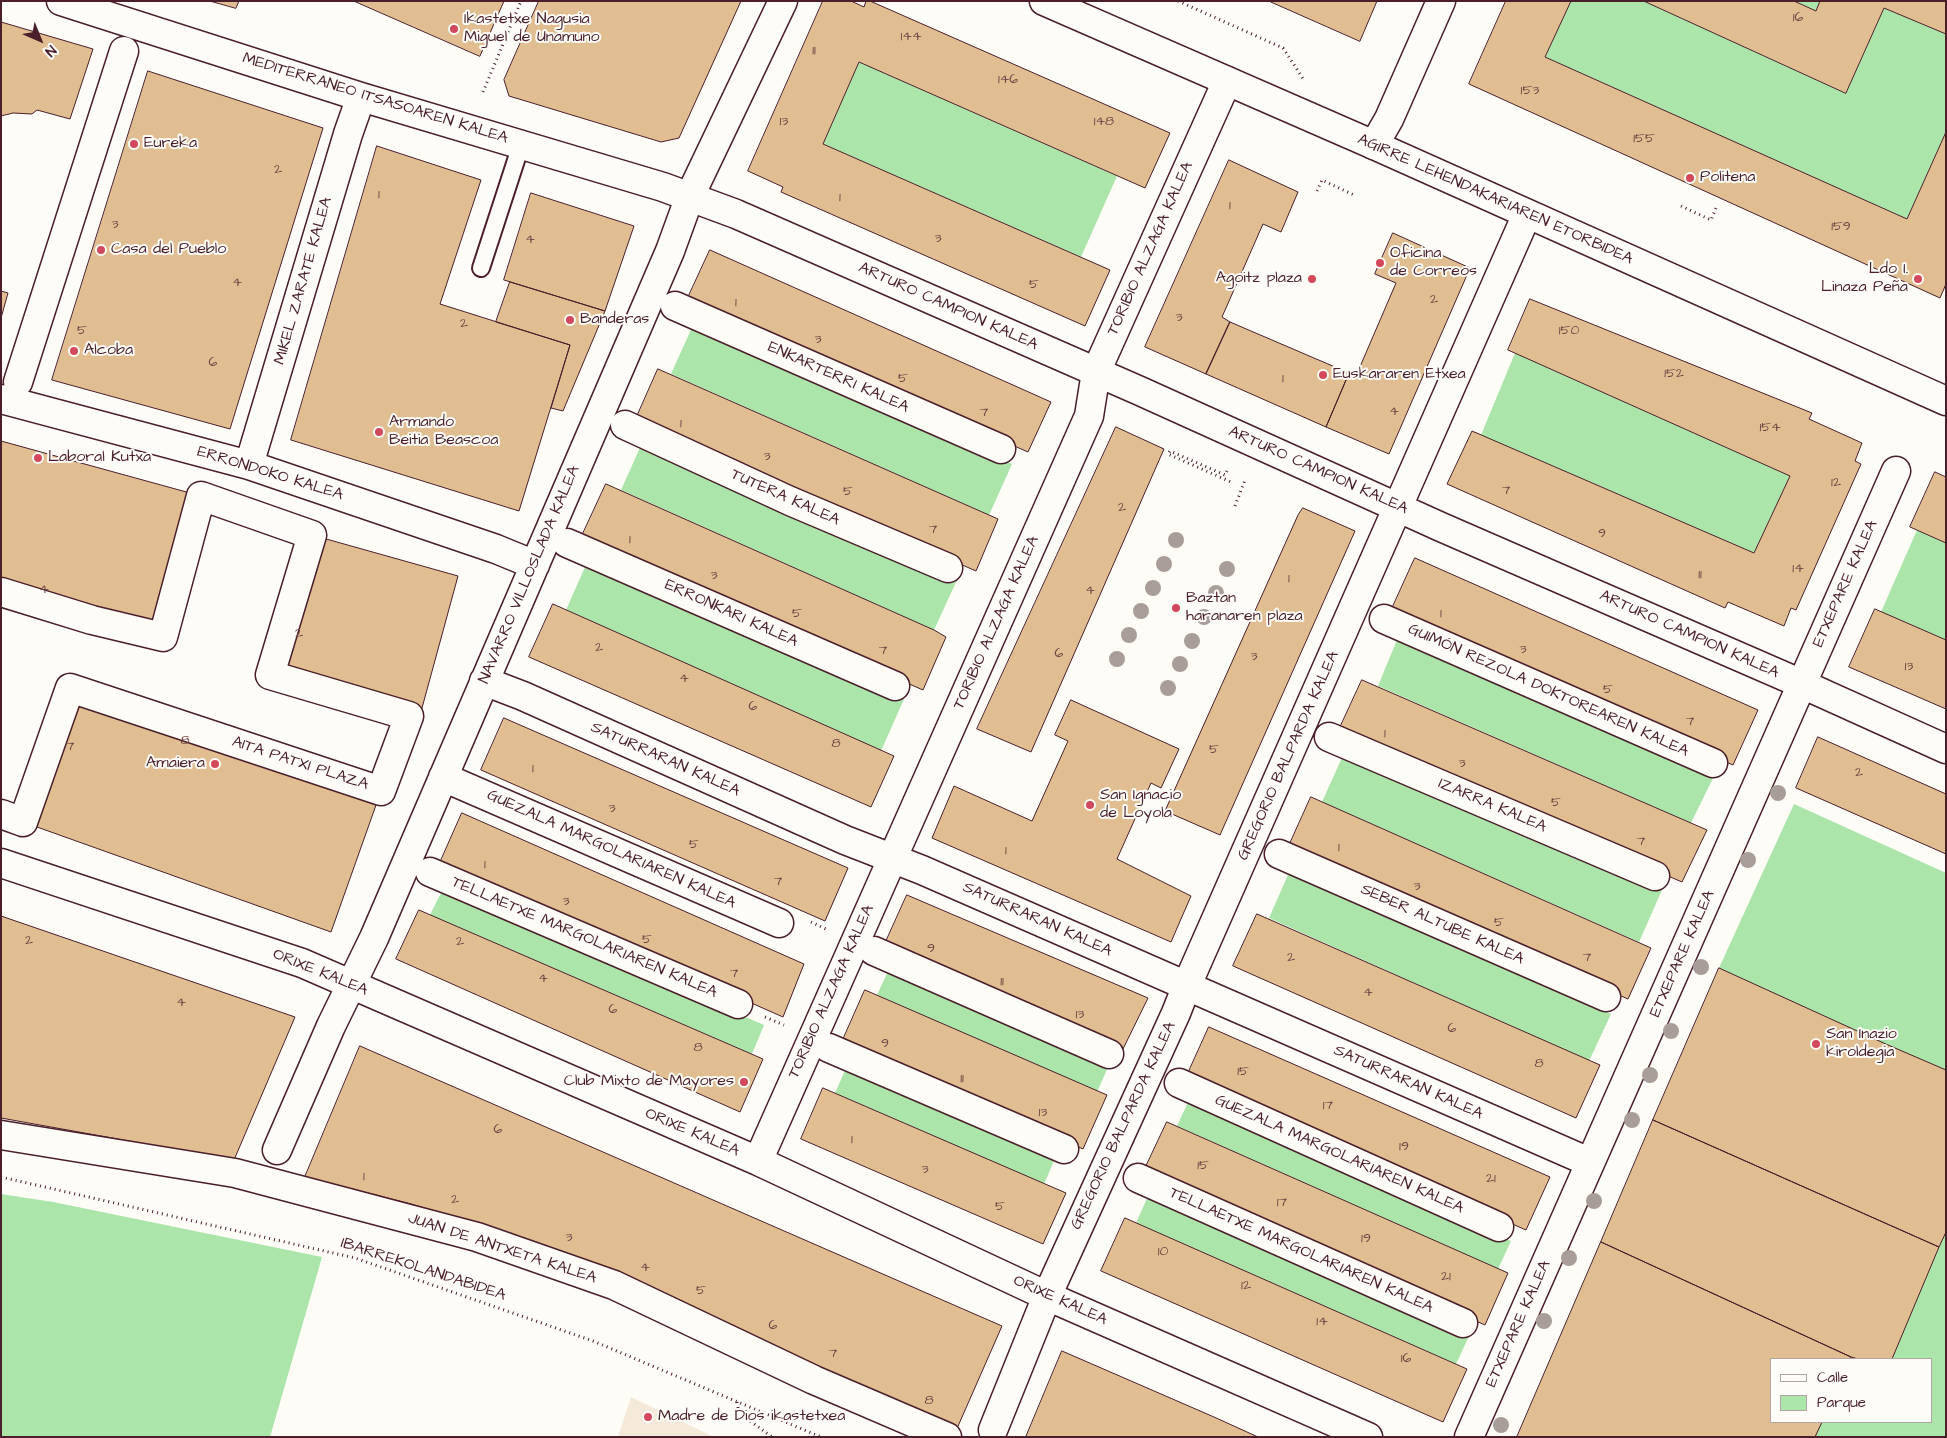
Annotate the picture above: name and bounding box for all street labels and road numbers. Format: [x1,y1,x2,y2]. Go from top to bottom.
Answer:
street label: MEDITERRANEO ITSASOAREN KALEA [240,49,510,149]
street label: AGIRRE LEHENDAKARIAREN ETORBIDEA [1354,130,1636,270]
street label: TORIBIO ALZAGA KALEA [1104,159,1198,339]
street label: MIKEL ZARATE KALEA [271,195,337,367]
street label: ARTURO CAMPION KALEA [855,259,1041,355]
street label: ENKARTERRI KALEA [764,338,912,418]
street label: ARTURO CAMPION KALEA [1225,423,1411,519]
street label: ERRONDOKO KALEA [195,443,345,505]
street label: NAVARRO VILLOSLADA KALEA [475,463,585,687]
street label: TUTERA KALEA [728,465,842,531]
street label: ETXEPARE KALEA [1809,518,1883,650]
street label: TORIBIO ALZAGA KALEA [950,533,1044,713]
street label: ERRONKARI KALEA [661,576,801,652]
street label: ARTURO CAMPION KALEA [1596,587,1782,683]
street label: GUIMÓN REZOLA DOKTOREAREN KALEA [1405,620,1691,762]
street label: GREGORIO BALPARDA KALEA [1234,648,1344,864]
street label: SATURRARAN KALEA [587,718,743,802]
street label: AITA PATXI PLAZA [229,733,371,795]
street label: IZARRA KALEA [1435,775,1549,837]
street label: GUEZALA MARGOLARIAREN KALEA [484,786,738,914]
street label: TELLAETXE MARGOLARIAREN KALEA [448,873,720,1003]
street label: SATURRARAN KALEA [959,878,1115,962]
street label: SEBER ALTUBE KALEA [1357,880,1527,970]
street label: ETXEPARE KALEA [1646,888,1720,1020]
street label: TORIBIO ALZAGA KALEA [785,902,879,1082]
street label: ORIXE KALEA [270,945,370,1001]
street label: GREGORIO BALPARDA KALEA [1067,1019,1181,1233]
street label: SATURRARAN KALEA [1330,1041,1486,1125]
street label: GUEZALA MARGOLARIAREN KALEA [1212,1091,1466,1219]
street label: ORIXE KALEA [642,1104,742,1162]
street label: TELLAETXE MARGOLARIAREN KALEA [1166,1184,1436,1318]
street label: JUAN DE ANTXETA KALEA [405,1209,599,1289]
street label: IBARREKOLANDABIDEA [338,1234,508,1306]
street label: ETXEPARE KALEA [1482,1258,1556,1390]
street label: ORIXE KALEA [1010,1272,1110,1330]

